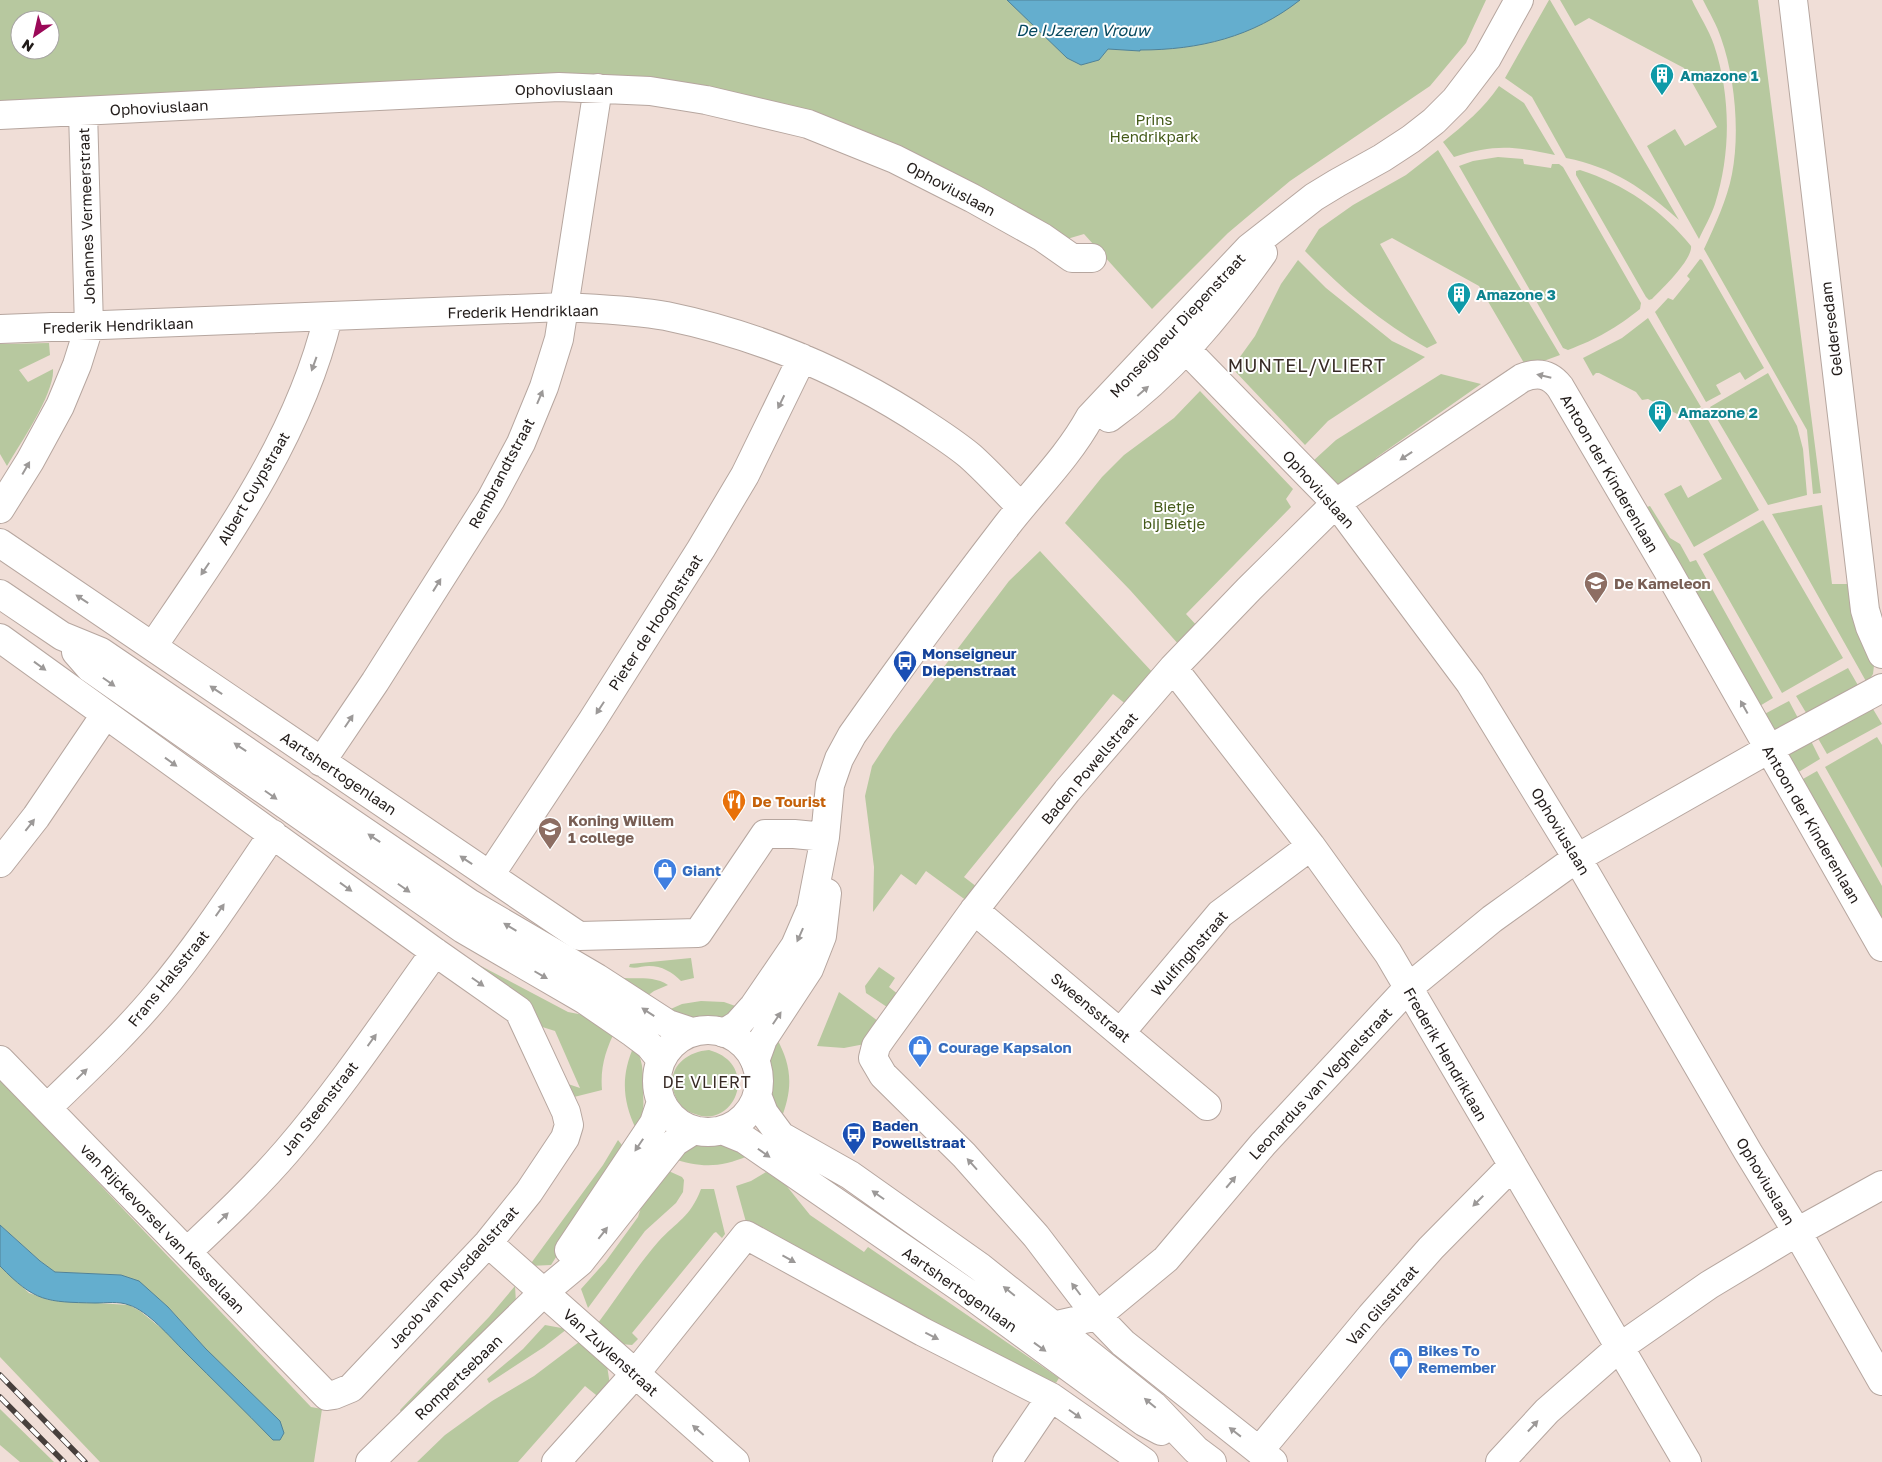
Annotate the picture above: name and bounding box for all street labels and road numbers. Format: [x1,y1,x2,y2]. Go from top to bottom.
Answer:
street label: Ophoviuslaan [515,80,613,98]
street label: Ophoviuslaan [109,95,209,119]
street label: Johannes Vermeerstraat [74,127,98,305]
street label: Ophoviuslaan [903,157,999,219]
street label: Monseigneur Diepenstraat [1105,249,1249,401]
street label: Geldersedam [1816,281,1846,377]
street label: Frederik Hendriklaan [447,301,599,321]
street label: Frederik Hendriklaan [42,313,194,337]
street label: Antoon der Kinderenlaan [1557,391,1663,555]
street label: Rembrandtstraat [464,415,538,531]
street label: Albert Cuypstraat [213,428,293,548]
street label: Ophoviuslaan [1279,446,1359,532]
street label: Pieter de Hooghstraat [604,550,706,694]
street label: Baden Powellstraat [1037,708,1141,828]
street label: Aartshertogenlaan [278,728,400,818]
street label: Antoon der Kinderenlaan [1759,742,1865,906]
street label: Ophoviuslaan [1528,784,1594,878]
street label: Wulfinghstraat [1147,907,1231,999]
street label: Frans Halsstraat [124,926,212,1030]
street label: Sweensstraat [1047,968,1135,1046]
street label: Frederik Hendriklaan [1400,984,1492,1124]
street label: Leonardus van Veghelstraat [1245,1003,1395,1163]
street label: Jan Steenstraat [277,1057,361,1159]
street label: Ophoviuslaan [1733,1134,1799,1228]
street label: van Rijckevorsel van Kessellaan [77,1139,249,1317]
street label: Jacob van Ruysdaelstraat [384,1202,522,1352]
street label: Aartshertogenlaan [899,1243,1021,1335]
street label: Van Gilsstraat [1342,1261,1422,1349]
street label: Van Zuylenstraat [560,1305,662,1399]
street label: Rompertsebaan [411,1331,505,1423]

